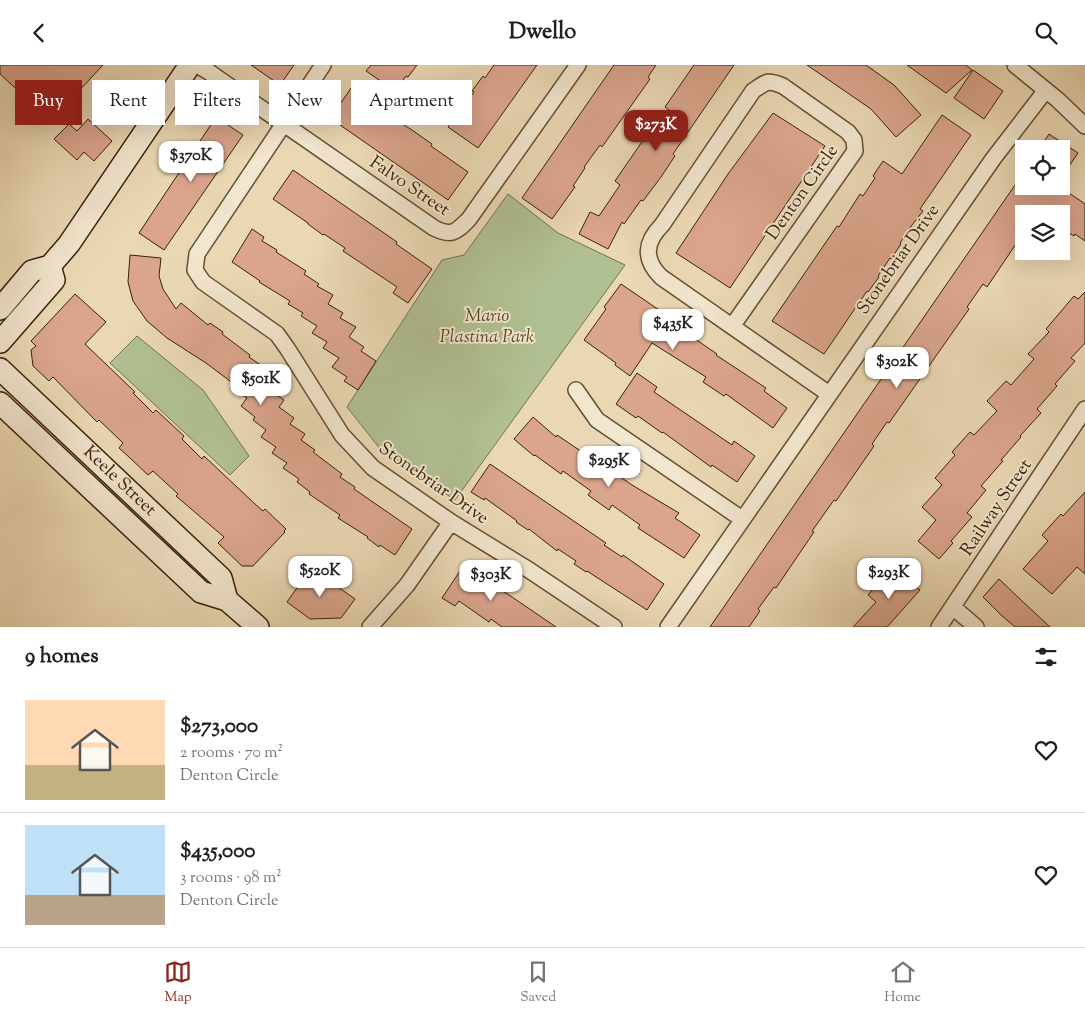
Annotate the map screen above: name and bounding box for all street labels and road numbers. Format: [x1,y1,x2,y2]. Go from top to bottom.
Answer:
street label: Denton Circle [761,140,845,246]
street label: Falvo Street [364,151,454,223]
street label: Stonebriar Drive [851,200,947,320]
street label: Stonebriar Drive [373,436,493,532]
street label: Keele Street [77,440,162,523]
street label: Railway Street [955,454,1039,562]

